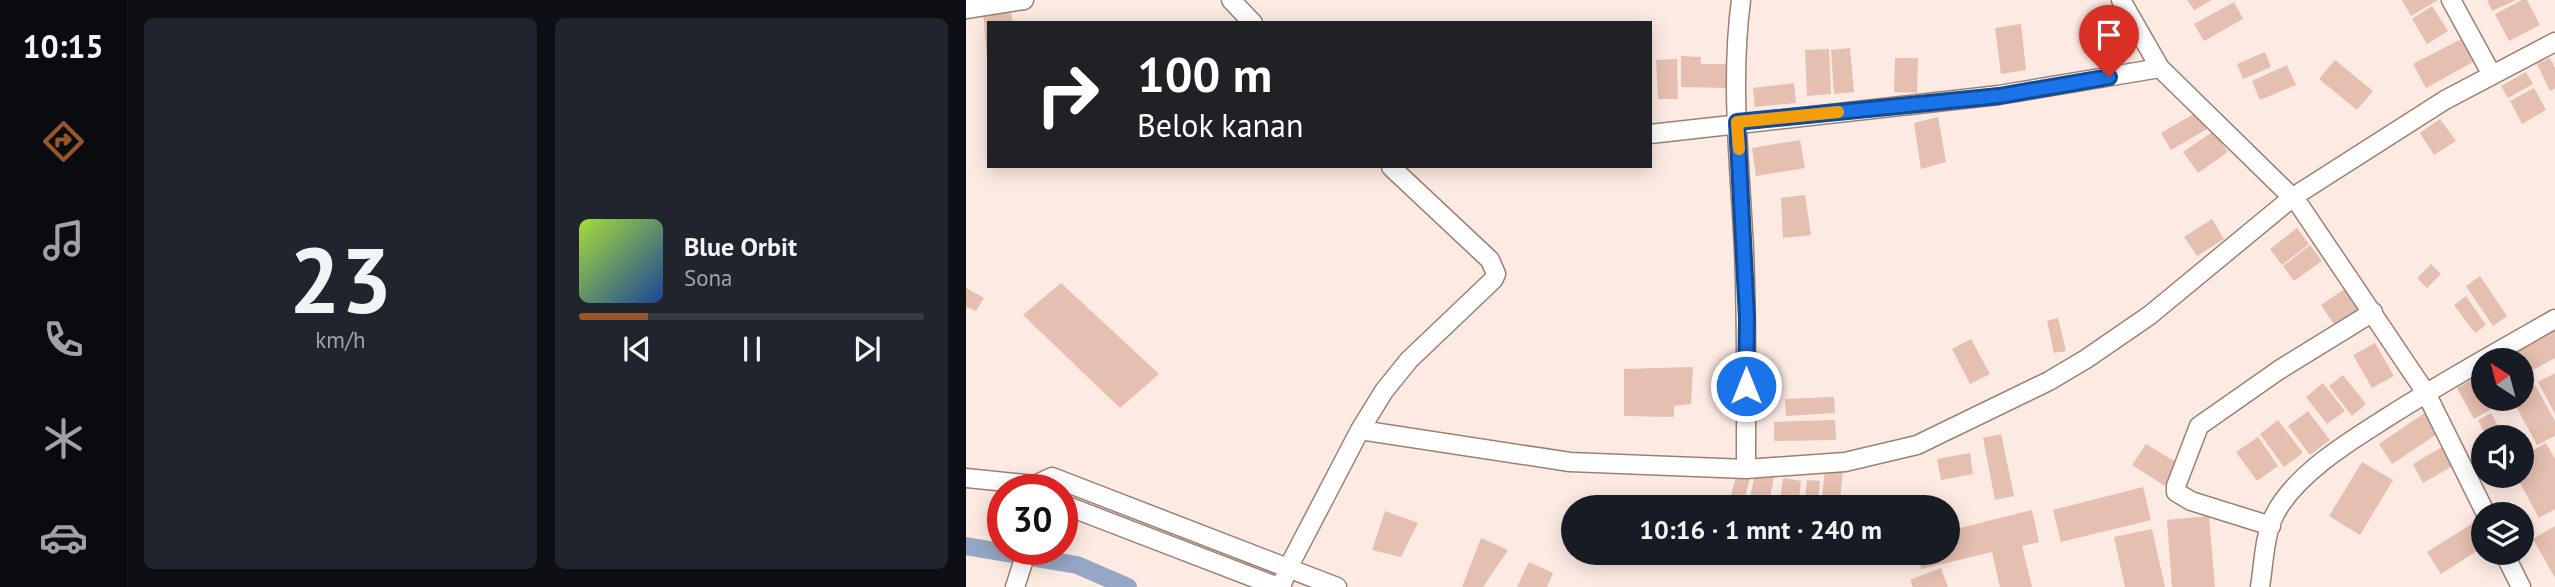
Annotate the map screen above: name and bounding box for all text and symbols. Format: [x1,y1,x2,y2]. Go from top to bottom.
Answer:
pin [2079,5,2139,77]
icon: arrive [2090,16,2128,54]
text: 10:15 [22,25,104,67]
text: 100 m [1137,42,1272,106]
icon: right [1022,49,1113,140]
text: Belok kanan [1137,104,1303,146]
icon: directions [39,117,88,166]
icon: music [39,216,88,265]
text: 23 [289,220,392,338]
text: Blue Orbit [684,230,797,263]
text: Sona [684,263,733,292]
icon: phone [39,315,88,364]
text: km/h [315,325,366,354]
icon: previous [618,330,656,368]
icon: pause [733,330,771,368]
icon: next [848,330,886,368]
north arrow [2471,348,2534,411]
map controls [2471,348,2534,565]
position arrow [1709,349,1783,423]
icon: climate [39,414,88,463]
button: sound [2471,425,2534,488]
speed limit sign: 30 [987,474,1078,565]
button: layers [2471,502,2534,565]
icon: car [39,513,88,562]
text: 10:16 · 1 mnt · 240 m [1639,513,1882,546]

